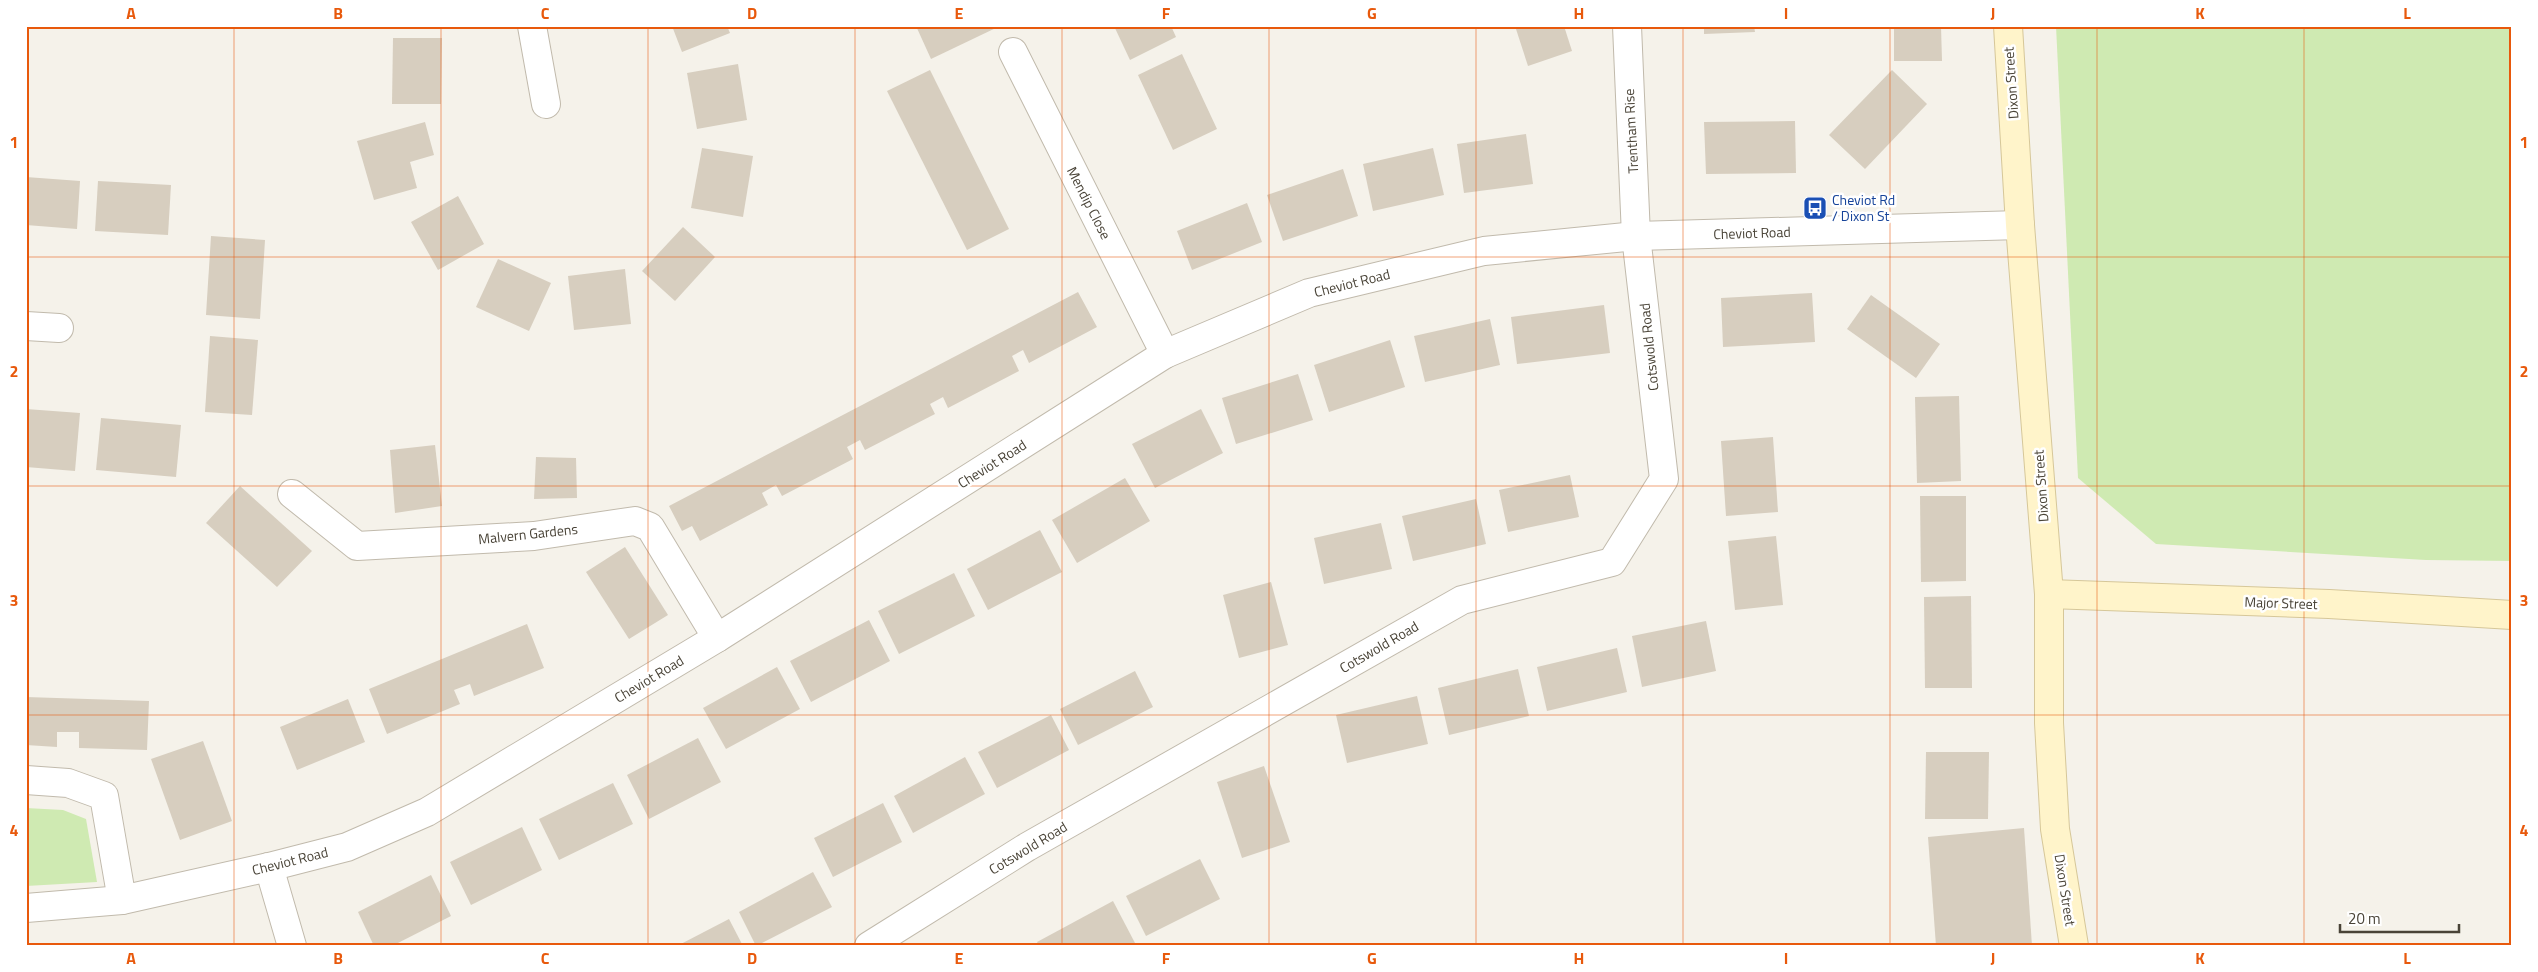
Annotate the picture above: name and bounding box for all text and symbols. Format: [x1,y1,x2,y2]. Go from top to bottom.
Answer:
text: A [126,1,136,25]
text: B [333,1,343,25]
text: C [541,1,550,25]
text: D [747,1,757,25]
text: E [955,1,964,25]
text: F [1162,1,1171,25]
text: G [1367,1,1377,25]
text: H [1574,1,1584,25]
text: I [1784,1,1788,25]
text: J [1991,1,1995,25]
text: K [2195,1,2205,25]
text: L [2403,1,2411,25]
street label: Dixon Street [1997,46,2023,120]
street label: Trentham Rise [1618,88,1643,174]
text: 1 [10,130,18,154]
text: 1 [2520,130,2528,154]
street label: Mendip Close [1062,163,1117,243]
place label: Cheviot Rd / Dixon St [1832,189,1895,226]
bus stop icon: Cheviot Rd / Dixon St [1802,195,1828,221]
street label: Cheviot Road [1713,221,1791,244]
street label: Cheviot Road [1312,263,1392,302]
street label: Cotswold Road [1633,302,1664,392]
text: 2 [10,359,18,383]
text: 2 [2520,359,2528,383]
street label: Cheviot Road [953,434,1030,493]
street label: Dixon Street [2027,449,2053,523]
street label: Malvern Gardens [477,518,579,549]
text: 3 [10,588,18,612]
text: 3 [2520,588,2528,612]
street label: Major Street [2244,591,2318,614]
street label: Cotswold Road [1335,615,1422,678]
street label: Cheviot Road [610,650,687,708]
street label: Cotswold Road [985,816,1071,879]
text: 4 [10,818,19,842]
text: 4 [2520,818,2529,842]
street label: Cheviot Road [250,841,330,880]
street label: Dixon Street [2049,853,2082,927]
scale bar [2340,902,2459,934]
text: 20 m [2348,907,2381,930]
text: A [126,946,136,970]
text: B [333,946,343,970]
text: C [541,946,550,970]
text: D [747,946,757,970]
text: E [955,946,964,970]
text: F [1162,946,1171,970]
text: G [1367,946,1377,970]
text: H [1574,946,1584,970]
text: I [1784,946,1788,970]
text: J [1991,946,1995,970]
text: K [2195,946,2205,970]
text: L [2403,946,2411,970]

